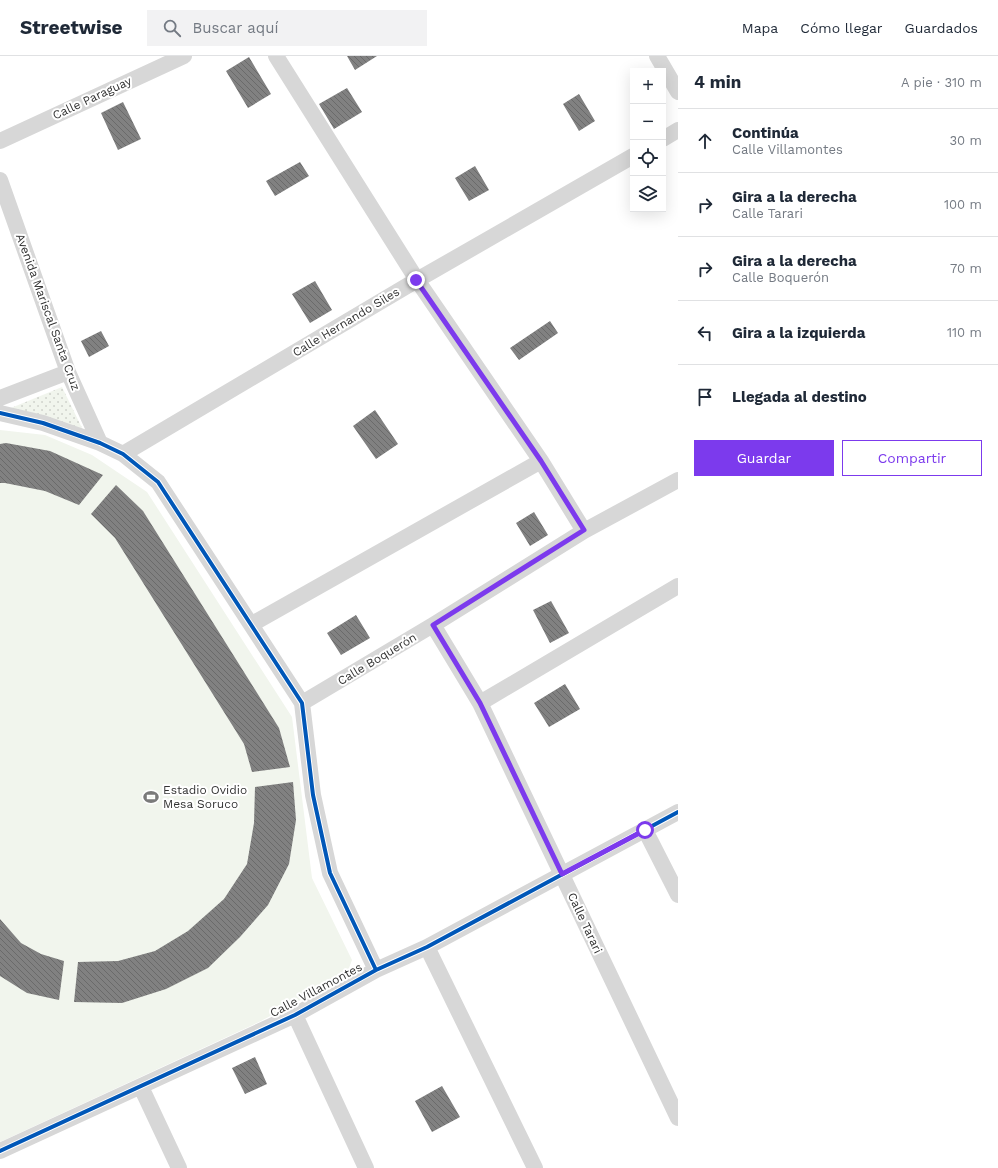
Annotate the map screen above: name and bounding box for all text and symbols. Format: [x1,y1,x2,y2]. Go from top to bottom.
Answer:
search box [147,10,427,46]
text: Streetwise [20,16,123,39]
icon: search [161,17,183,39]
text: Buscar aquí [193,19,278,37]
text: Mapa [742,20,778,36]
text: Cómo llegar [800,20,883,36]
text: Guardados [905,20,978,36]
map controls [630,68,666,212]
button: + [630,68,666,104]
text: 4 min [694,72,741,92]
street label: Calle Paraguay [50,73,134,122]
text: A pie · 310 m [901,75,982,90]
button: − [630,104,666,140]
text: Continúa [732,124,799,142]
icon: ahead [694,130,716,152]
text: 30 m [950,133,982,148]
button: locate [630,140,666,176]
text: Calle Villamontes [732,142,843,157]
button: layers [630,176,666,212]
text: Gira a la derecha [732,188,857,206]
icon: right [694,194,716,216]
text: 100 m [944,197,982,212]
text: Calle Tarari [732,206,803,221]
street label: Avenida Mariscal Santa Cruz [13,232,83,392]
text: Gira a la derecha [732,252,857,270]
icon: right [694,258,716,280]
text: 70 m [950,261,982,276]
text: Calle Boquerón [732,270,829,285]
route end [407,271,425,289]
street label: Calle Hernando Siles [290,285,402,359]
icon: left [694,322,716,344]
text: Gira a la izquierda [732,324,865,342]
text: 110 m [947,325,982,340]
icon: arrive [694,386,716,408]
text: Llegada al destino [732,388,867,406]
button: Guardar [694,440,834,476]
button: Compartir [842,440,982,476]
street label: Calle Boquerón [335,630,419,688]
place label: Estadio Ovidio Mesa Soruco [163,783,247,811]
sports icon: Estadio Ovidio Mesa Soruco [142,788,160,806]
route start [636,821,654,839]
street label: Calle Tarari [565,890,605,956]
street label: Calle Villamontes [268,960,364,1020]

